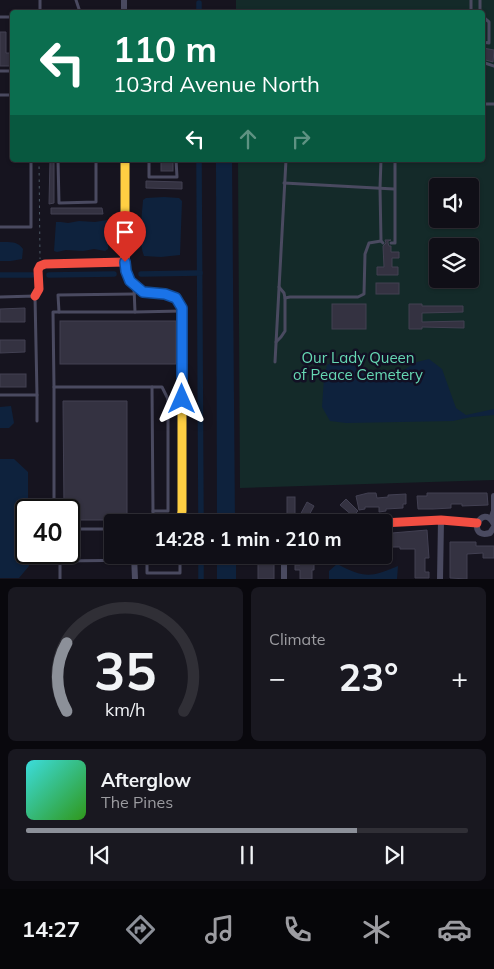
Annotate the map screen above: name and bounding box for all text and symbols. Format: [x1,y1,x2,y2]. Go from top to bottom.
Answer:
text: 110 m [113,27,217,71]
icon: left [30,30,95,95]
text: 103rd Avenue North [113,70,320,98]
icon: left [181,125,209,153]
icon: ahead [234,125,262,153]
icon: right [287,125,315,153]
map controls [429,178,479,288]
button: sound [429,178,479,228]
pin [104,211,146,262]
icon: arrive [111,218,139,246]
button: layers [429,238,479,288]
park label: Our Lady Queen of Peace Cemetery [293,348,423,384]
position arrow [155,372,207,424]
speed limit sign: 40 [15,499,80,564]
text: 14:28 · 1 min · 210 m [154,527,342,551]
text: Climate [269,629,325,649]
text: 35 [94,638,157,703]
text: 23° [338,653,399,701]
text: − [269,660,286,695]
text: + [451,660,468,695]
text: km/h [105,698,146,720]
text: Afterglow [101,768,191,792]
text: The Pines [101,792,173,812]
icon: previous [86,841,114,869]
icon: pause [233,841,261,869]
icon: next [380,841,408,869]
icon: directions [123,912,158,947]
icon: music [202,912,237,947]
icon: phone [280,912,315,947]
icon: climate [359,912,394,947]
icon: car [437,912,472,947]
text: 14:27 [22,915,80,943]

